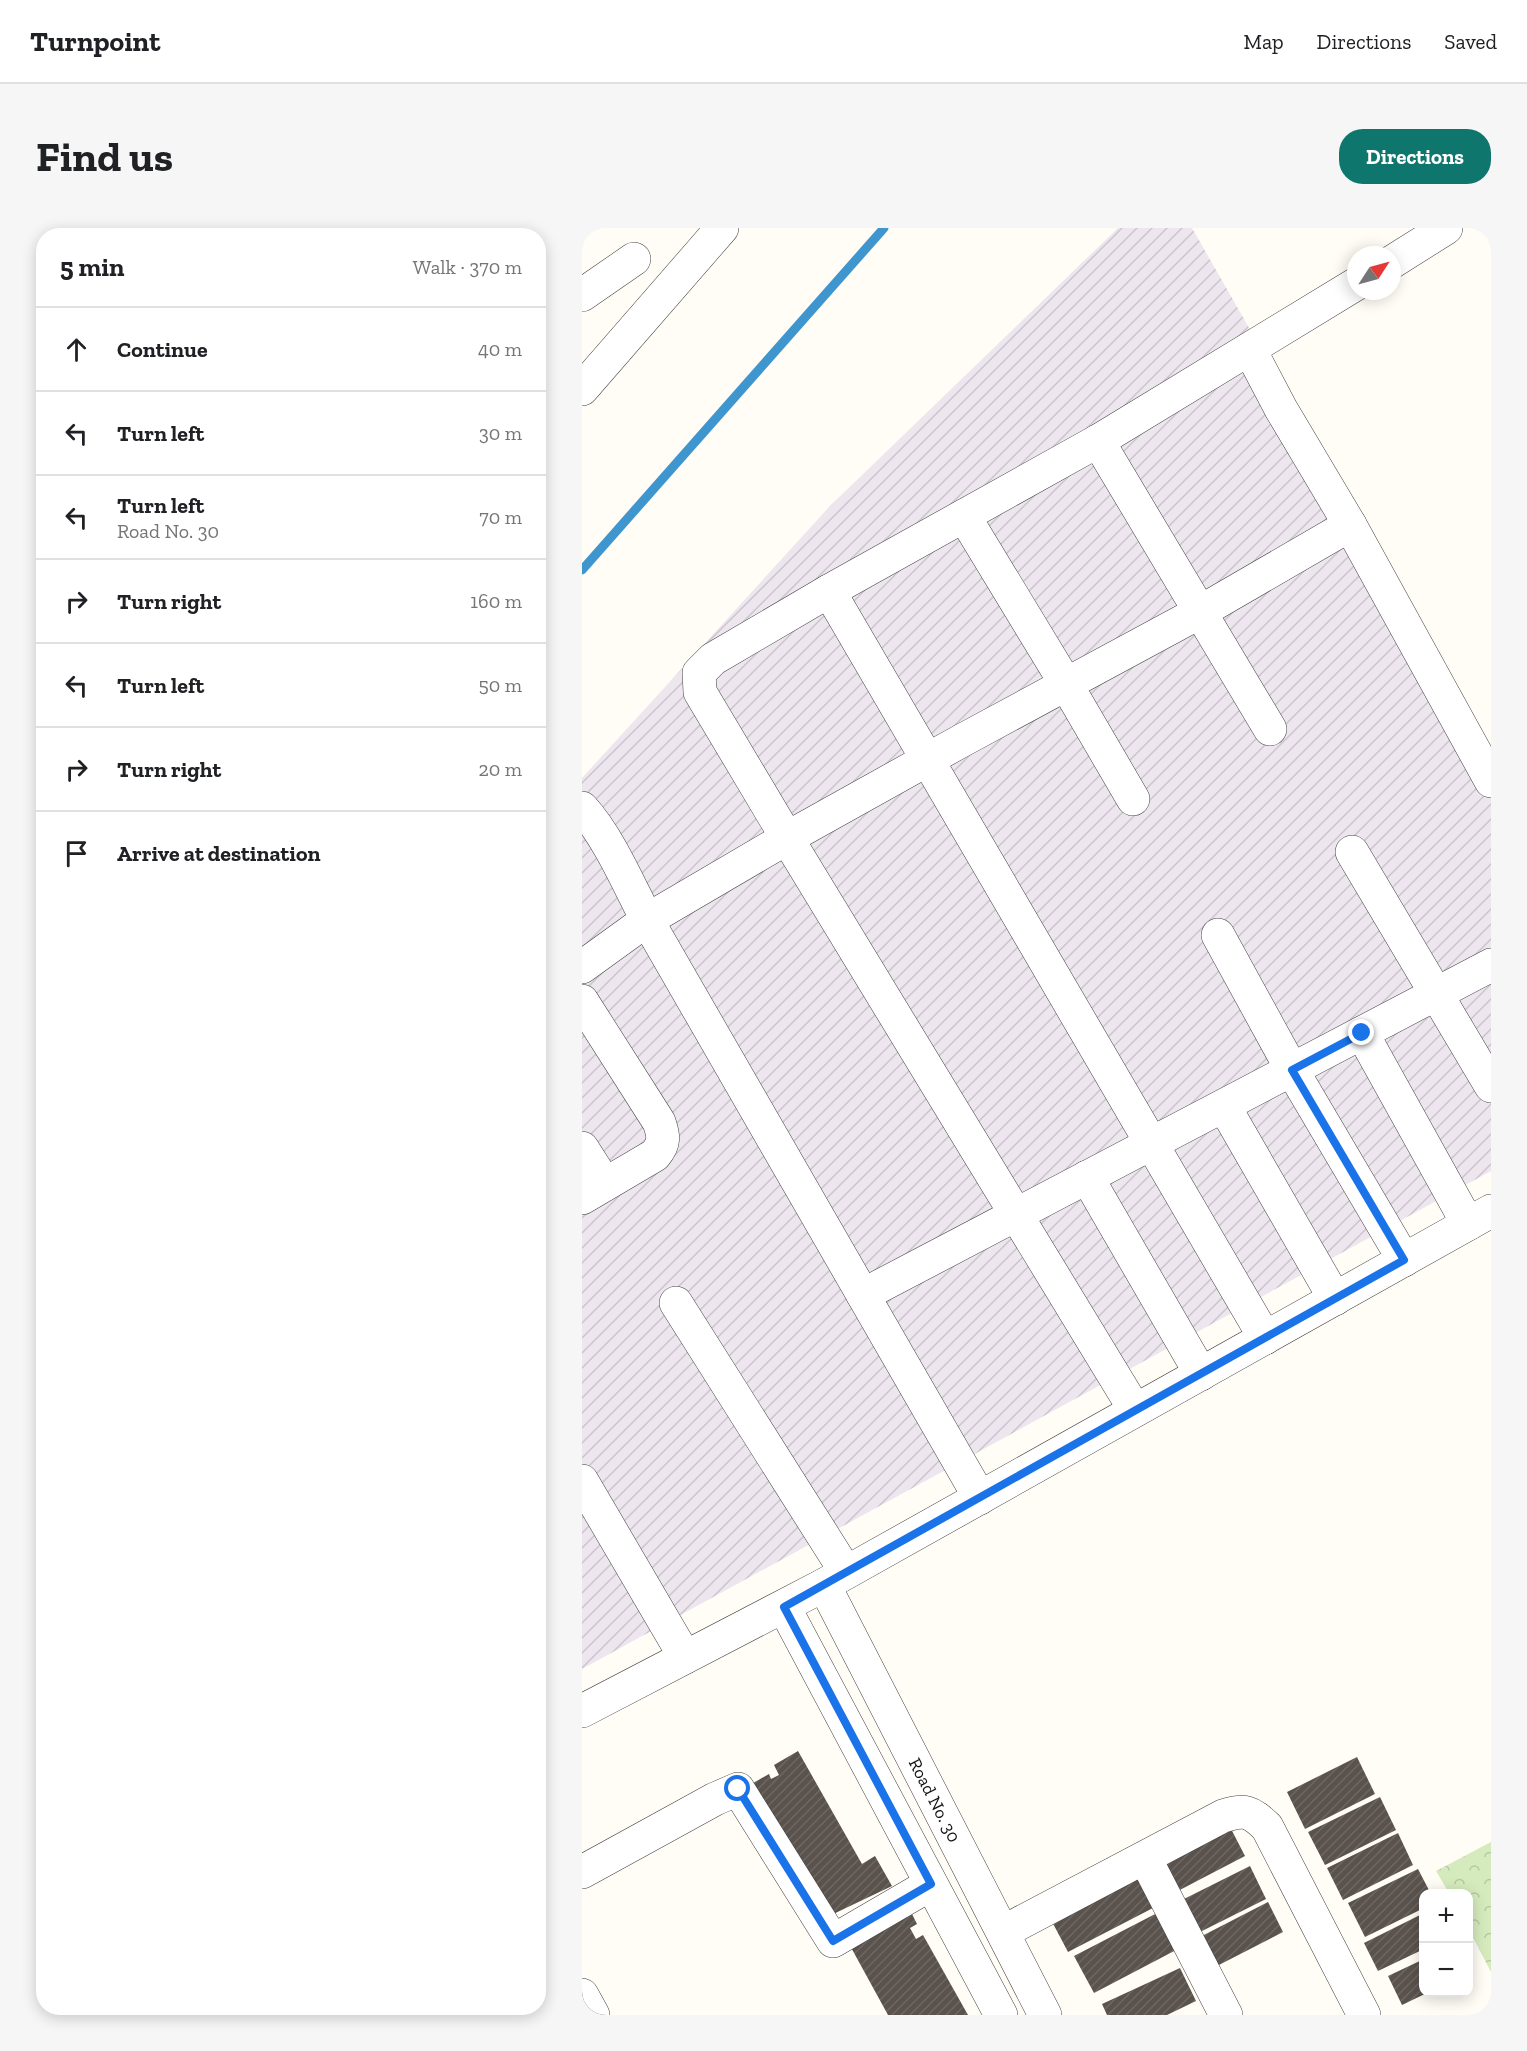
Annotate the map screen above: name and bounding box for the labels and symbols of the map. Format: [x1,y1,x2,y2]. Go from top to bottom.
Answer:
north arrow [1347,246,1401,300]
route end [1348,1019,1374,1045]
street label: Road No. 30 [904,1754,965,1846]
route start [724,1775,750,1801]

